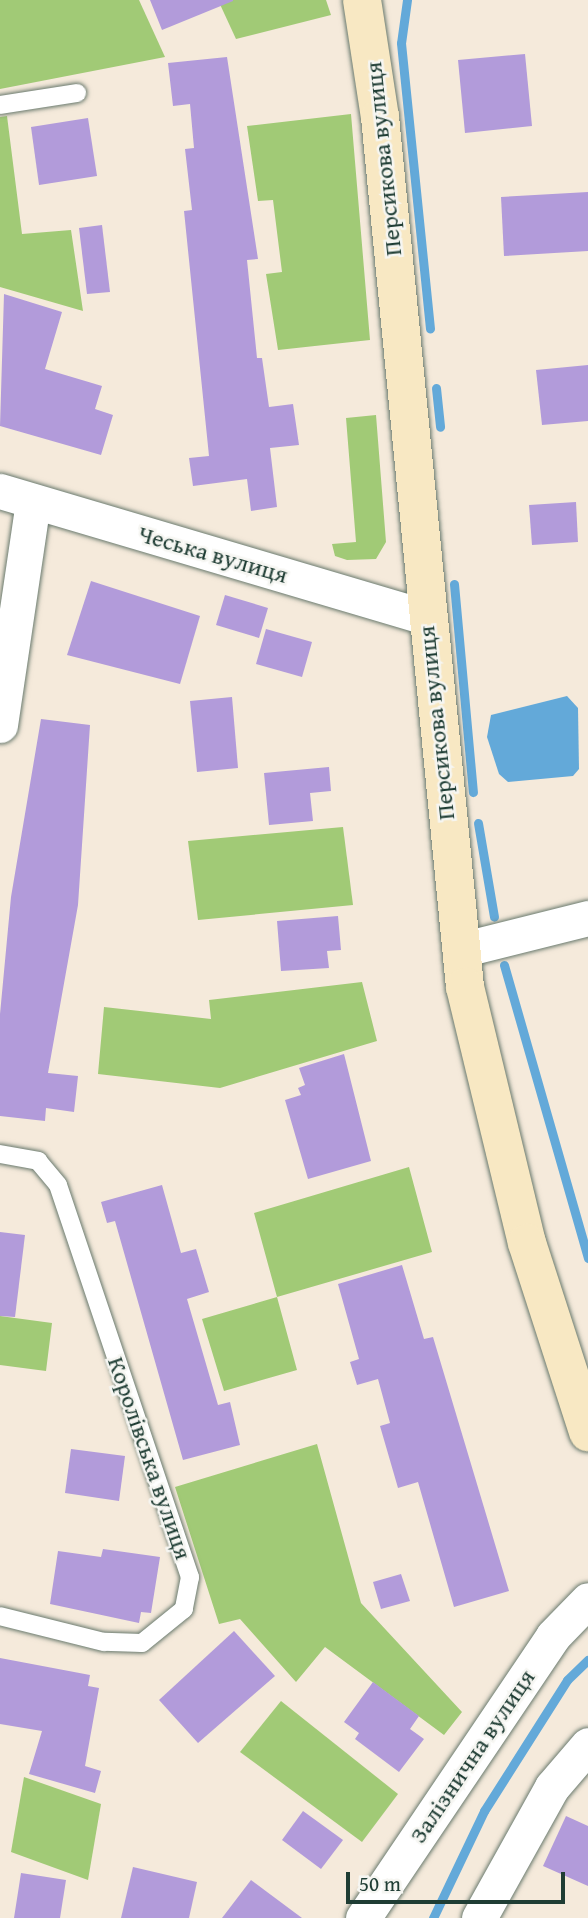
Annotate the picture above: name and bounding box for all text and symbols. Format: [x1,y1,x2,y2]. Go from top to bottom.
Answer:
street label: Персикова вулиця [358,61,408,257]
street label: Чеська вулиця [135,519,291,589]
street label: Персикова вулиця [411,625,461,821]
street label: Королівська вулиця [102,1353,198,1563]
street label: Залізнична вулиця [403,1664,541,1848]
scale bar [350,1858,569,1902]
text: 50 m [359,1868,401,1899]

